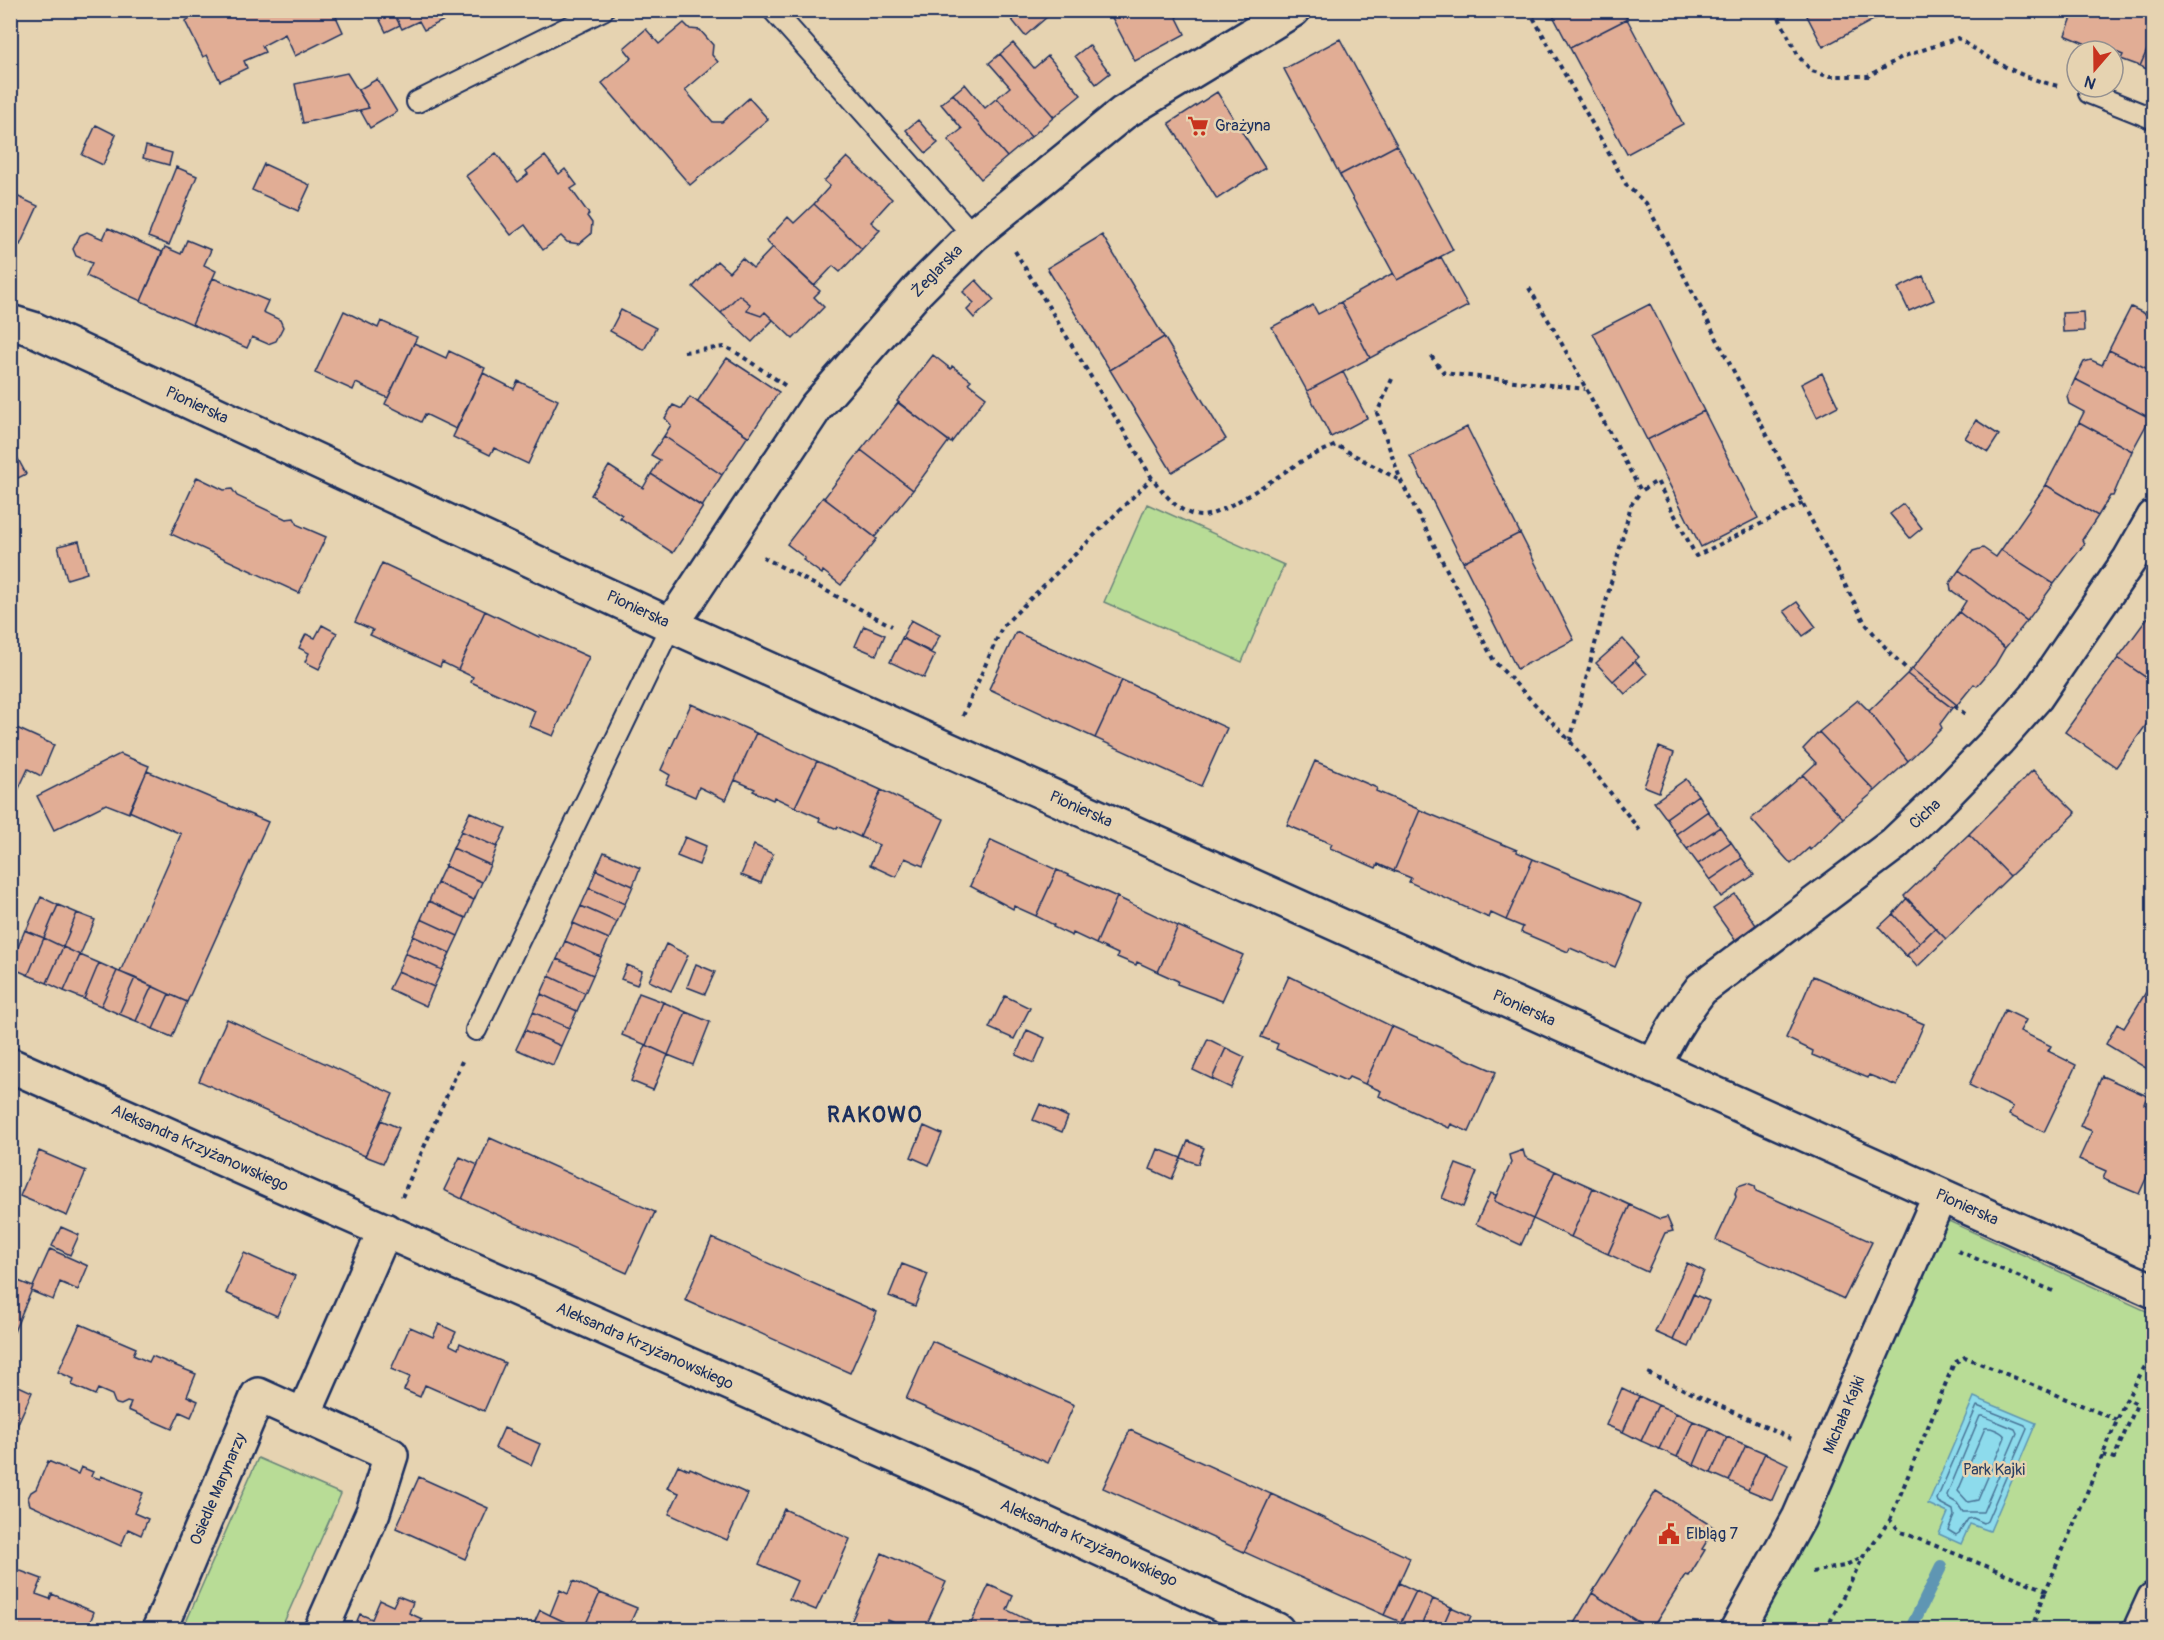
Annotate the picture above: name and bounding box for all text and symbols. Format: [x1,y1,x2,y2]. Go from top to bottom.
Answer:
north arrow [2065,39,2125,99]
text: N [2082,71,2099,93]
supermarket icon: Grażyna [1186,114,1210,138]
place label: Grażyna [1215,116,1270,136]
street label: Żeglarska [907,240,967,302]
street label: Pionierska [162,382,232,428]
street label: Pionierska [603,586,673,632]
street label: Pionierska [1046,786,1116,832]
street label: Cicha [1905,794,1945,834]
street label: Pionierska [1489,985,1559,1031]
street label: Aleksandra Krzyżanowskiego [108,1100,292,1196]
district label: RAKOWO [827,1101,923,1129]
street label: Pionierska [1932,1184,2002,1230]
street label: Aleksandra Krzyżanowskiego [553,1298,737,1394]
street label: Michała Kajki [1819,1373,1869,1457]
street label: Osiedle Marynarzy [185,1430,251,1548]
park label: Park Kajki [1963,1460,2025,1480]
street label: Aleksandra Krzyżanowskiego [997,1495,1181,1591]
public building icon: Elbląg 7 [1657,1522,1681,1546]
place label: Elbląg 7 [1686,1524,1739,1544]

